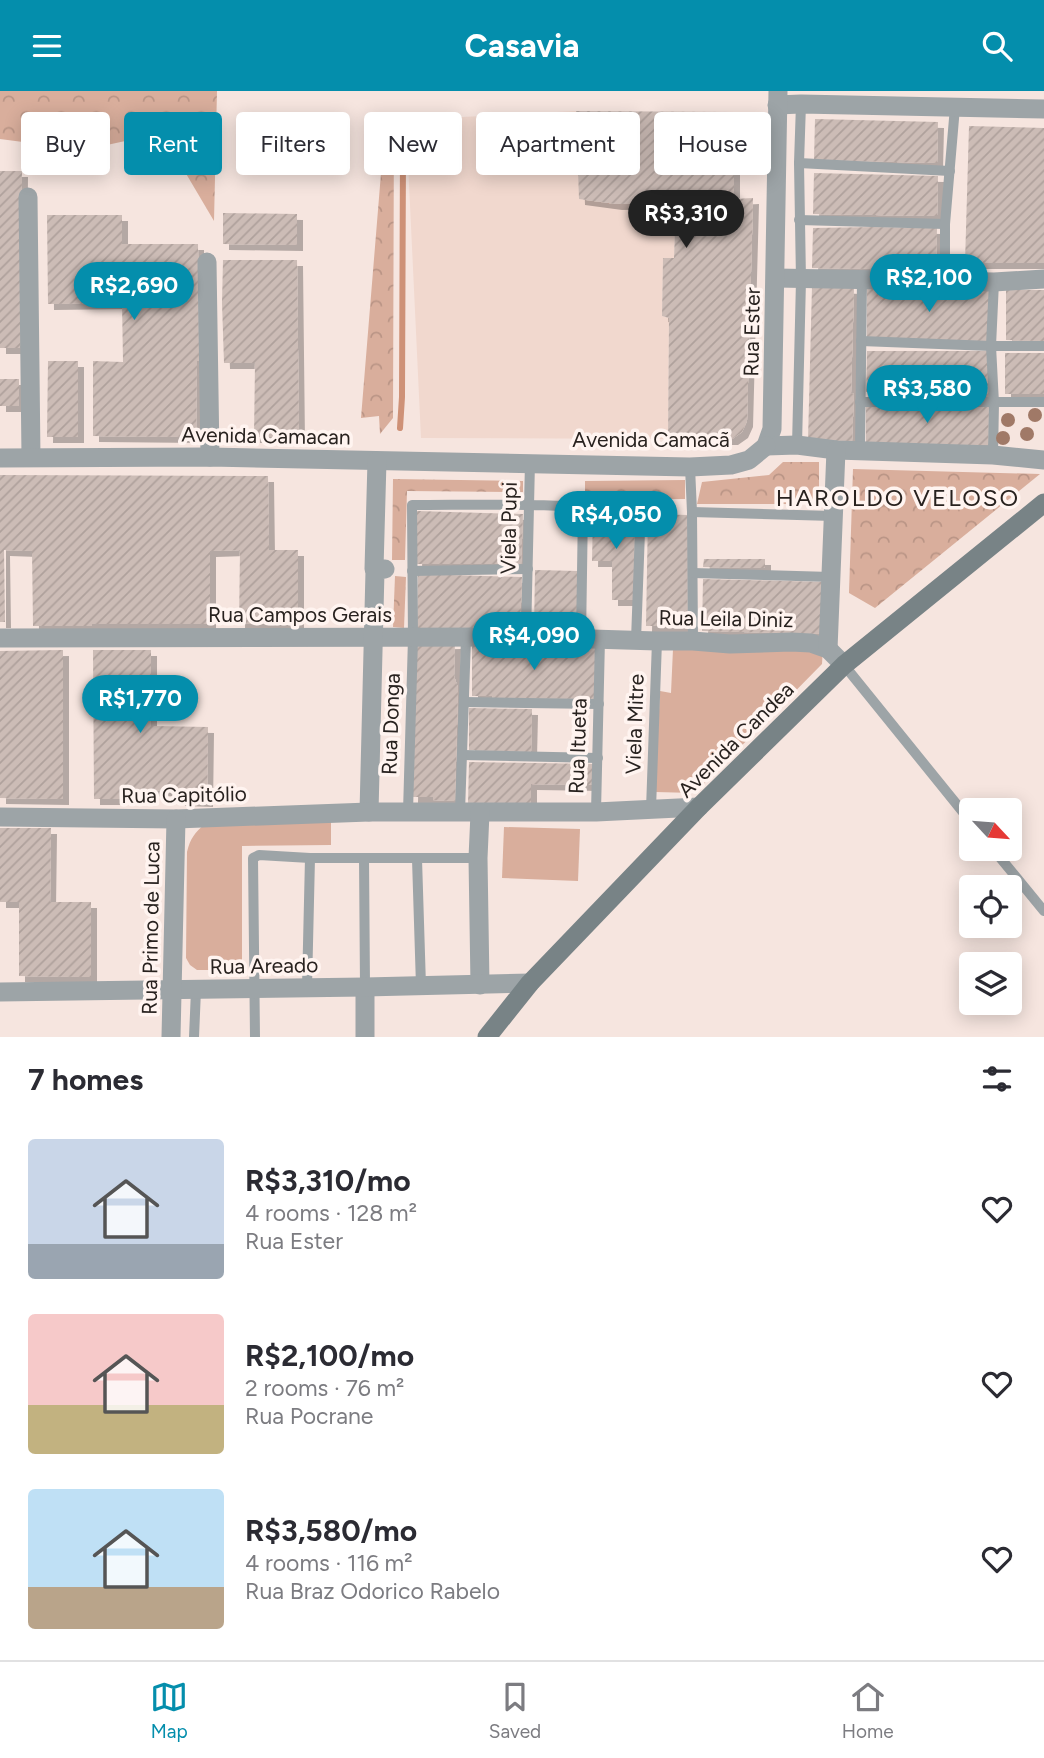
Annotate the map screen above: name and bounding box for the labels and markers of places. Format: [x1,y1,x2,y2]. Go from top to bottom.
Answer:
pin: R$3,310 [621,191,751,250]
pin: R$2,100 [864,255,994,314]
pin: R$2,690 [69,263,199,322]
pin: R$3,580 [862,365,992,425]
pin: R$4,050 [551,491,681,551]
pin: R$4,090 [469,613,599,672]
pin: R$1,770 [75,675,205,735]

